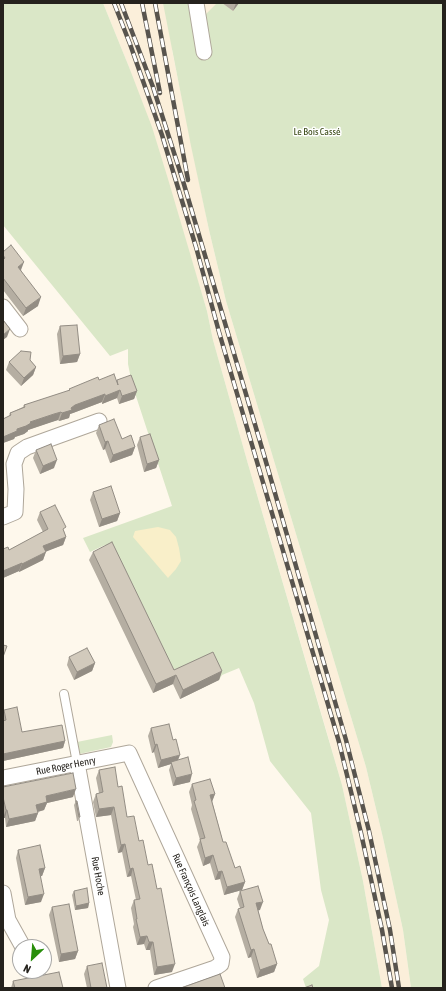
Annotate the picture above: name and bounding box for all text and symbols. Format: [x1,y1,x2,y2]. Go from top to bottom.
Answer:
park label: Le Bois Cassé [293,126,341,138]
street label: Rue Roger Henry [35,754,97,778]
street label: Rue François Langlais [170,852,212,928]
street label: Rue Hoche [89,856,107,896]
north arrow [12,939,52,979]
text: N [22,962,33,976]

